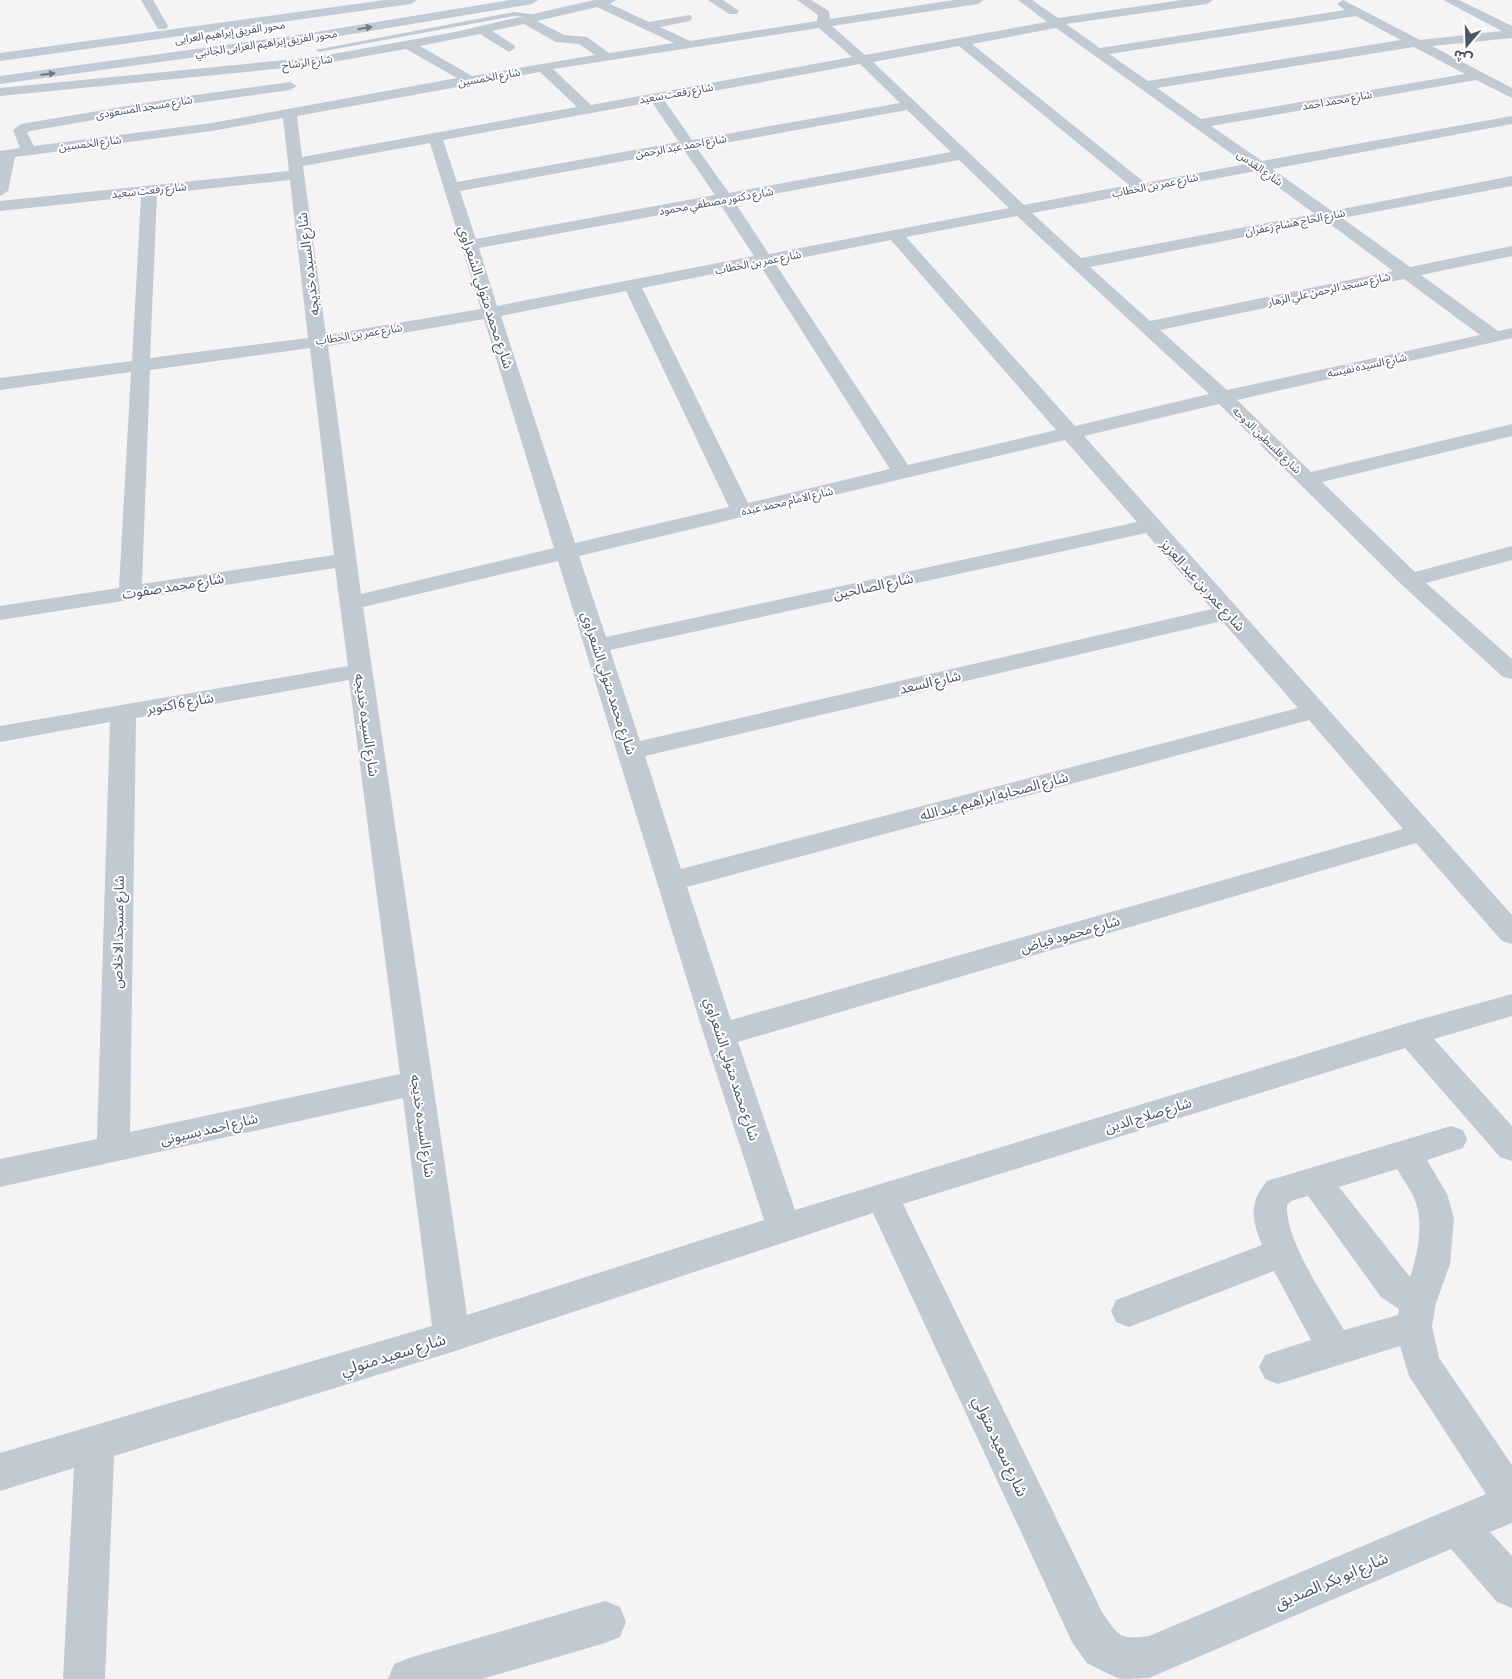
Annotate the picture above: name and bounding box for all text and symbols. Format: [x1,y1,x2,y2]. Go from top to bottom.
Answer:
street label: محور الفريق إبراهيم العرابى [174,18,287,49]
north arrow [1442,20,1492,70]
one-way arrow [357,24,373,32]
street label: محور الفريق إبراهيم العرابى الجانبي [194,27,339,62]
text: ش [1451,47,1474,68]
street label: شارع الرشاح [281,52,334,73]
street label: شارع الخمسين [457,66,522,90]
one-way arrow [41,69,57,77]
street label: شارع رفعت سعيد [638,81,715,107]
street label: شارع محمد احمد [1301,88,1374,114]
street label: شارع مسجد المسعودى [95,93,194,123]
street label: شارع احمد عبد الرحمن [634,132,728,162]
street label: شارع الخمسين [58,133,123,155]
street label: شارع القدس [1234,148,1285,190]
street label: شارع عمر بن الخطاب [1111,171,1200,201]
street label: شارع رفعت سعيد [111,180,188,202]
street label: شارع دكتور مصطفي محمود [658,185,775,220]
street label: شارع الحاج هشام زعفران [1244,206,1347,240]
street label: شارع السيده خديجه [294,211,325,317]
street label: شارع محمد متولي الشعراوي [452,223,517,372]
street label: شارع عمر بن الخطاب [714,248,803,278]
street label: شارع مسجد الرحمن علي الزهار [1265,270,1393,312]
street label: شارع عمر بن الخطاب [315,321,404,349]
street label: شارع السيده نفيسه [1326,351,1409,381]
street label: شارع فلسطين الدوحه [1229,404,1304,477]
street label: شارع الامام محمد عبده [740,485,835,519]
street label: شارع عمر بن عبد العزيز [1155,535,1248,636]
street label: شارع محمد صفوت [121,570,226,605]
street label: شارع الصالحين [831,570,915,605]
street label: شارع محمد متولي الشعراوي [575,609,640,758]
street label: شارع السعد [898,667,963,700]
street label: شارع السيده خديجه [349,672,382,778]
street label: شارع 6 اكتوبر [144,689,215,720]
street label: شارع الصحابه ابراهيم عبد الله [918,768,1071,826]
street label: شارع مسجد الاخلاص [109,875,130,989]
street label: شارع محمود فياض [1018,912,1122,959]
street label: شارع محمد متولي الشعراوي [698,995,763,1144]
street label: شارع السيده خديجه [405,1073,438,1179]
street label: شارع صلاح الدين [1103,1094,1194,1139]
street label: شارع احمد بسيونى [159,1110,260,1151]
street label: شارع سعيد متولي [338,1329,449,1382]
street label: شارع سعيد متولي [966,1393,1032,1501]
street label: شارع ابو بكر الصديق [1272,1548,1392,1616]

